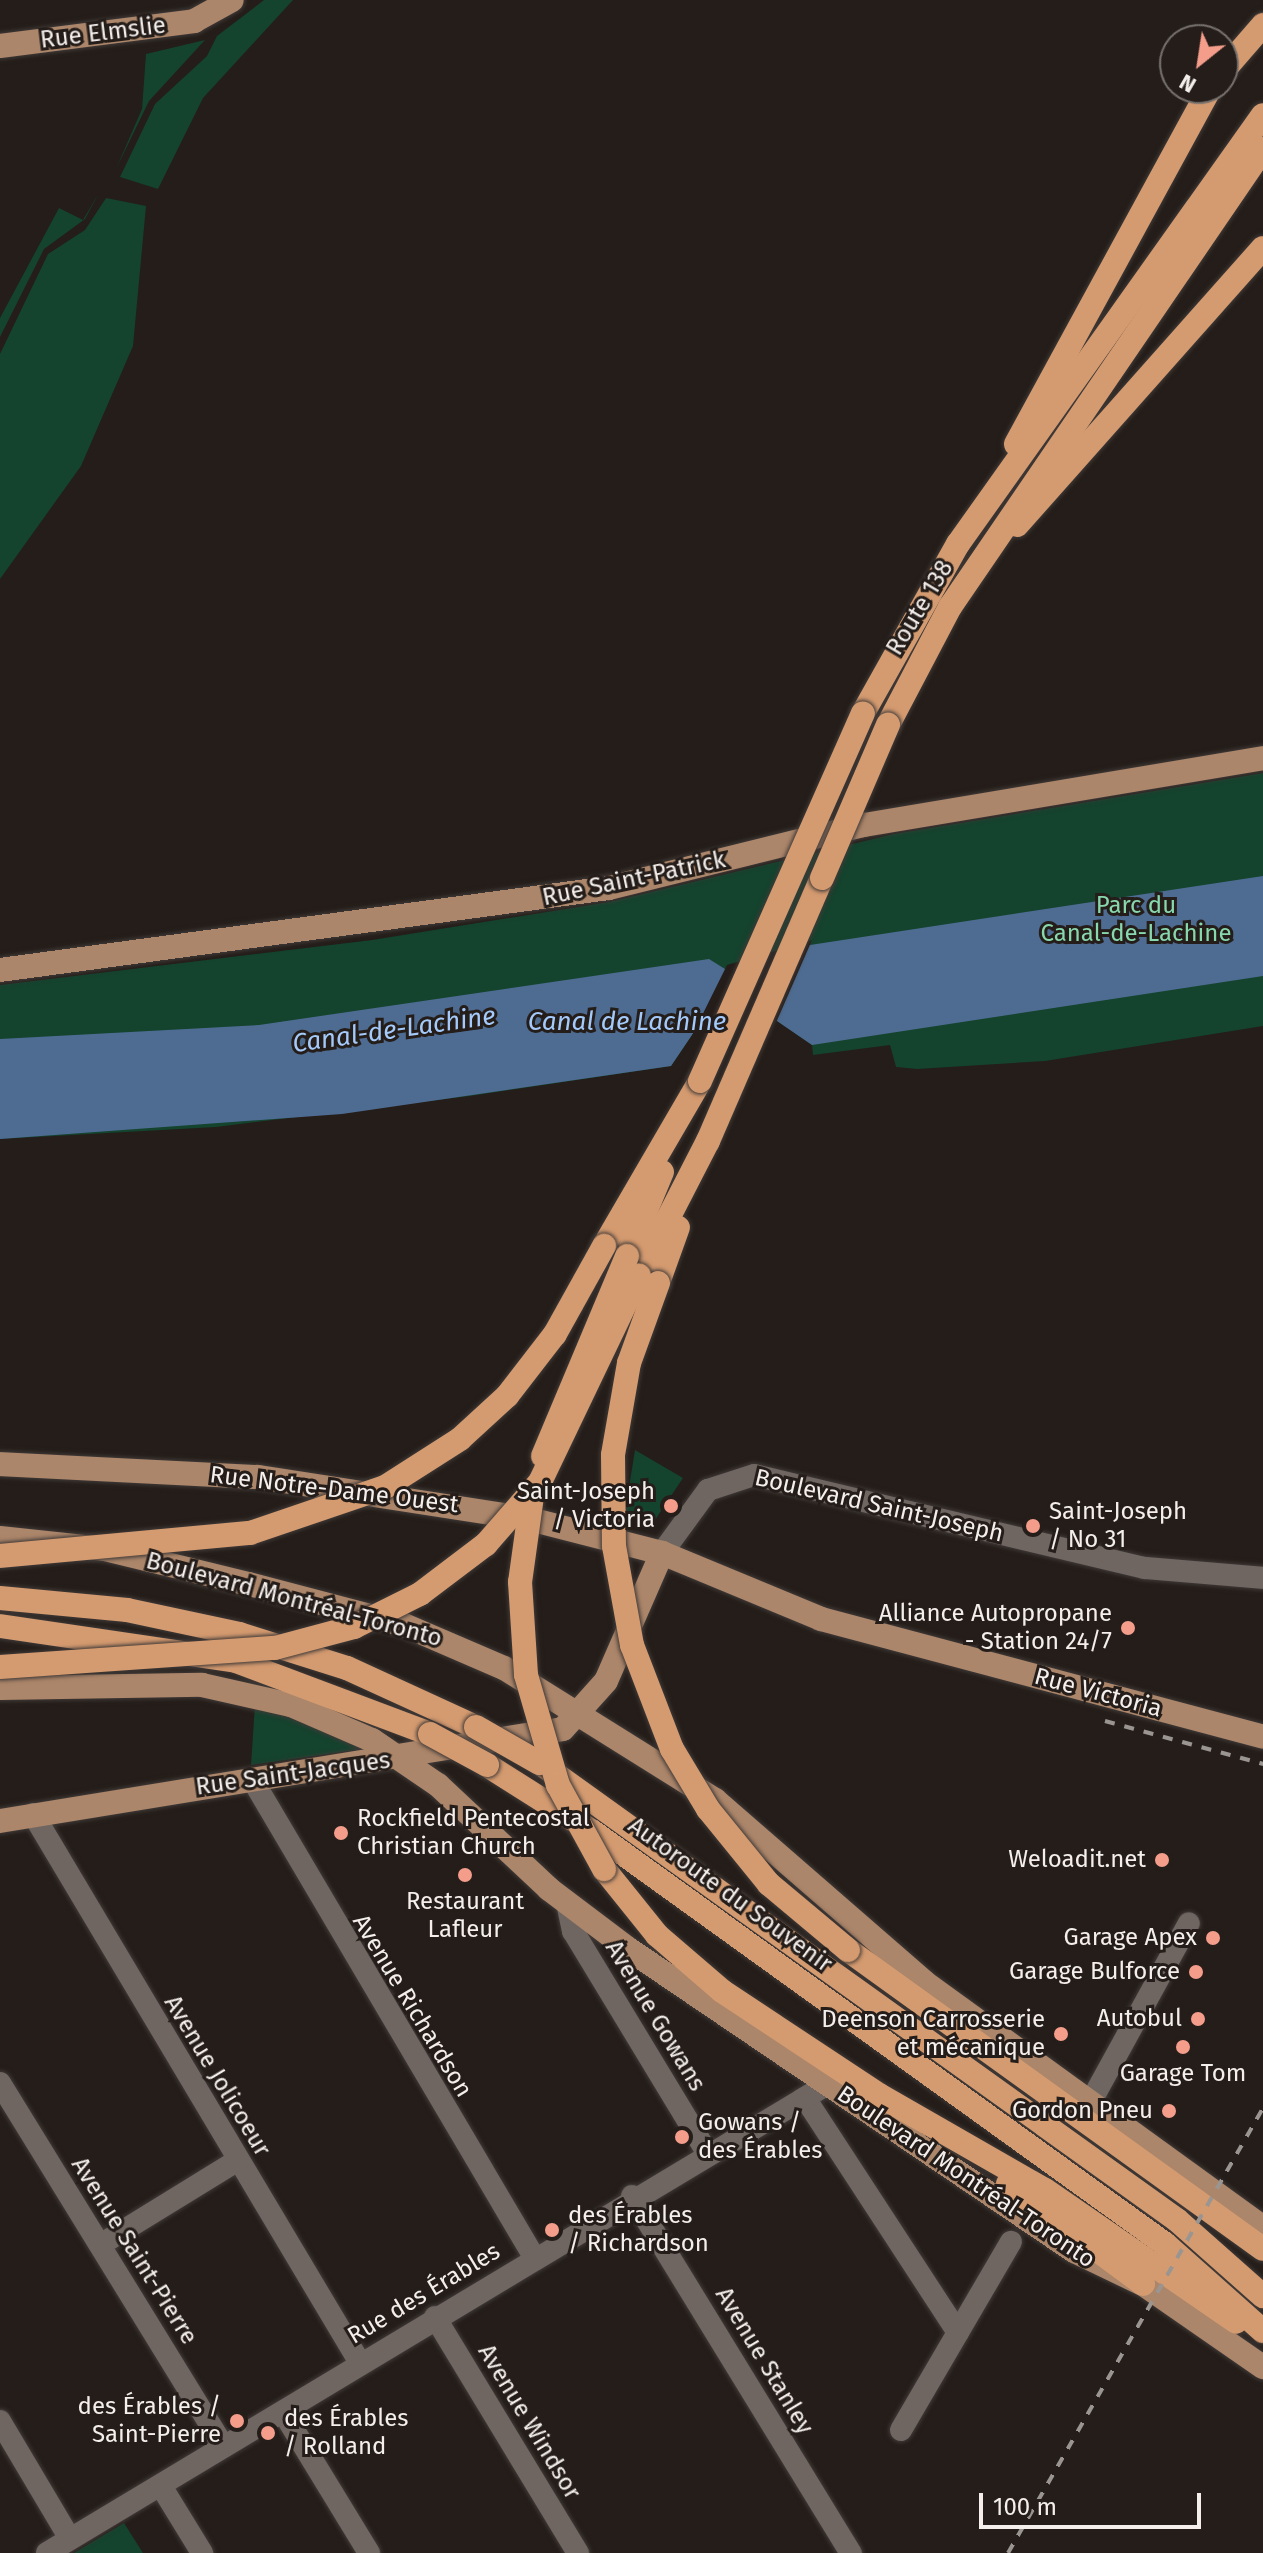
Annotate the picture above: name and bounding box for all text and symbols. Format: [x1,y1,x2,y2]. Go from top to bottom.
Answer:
street label: Rue Elmslie [39,11,167,55]
north arrow [1159,24,1239,104]
text: N [1175,68,1201,99]
street label: Route 138 [880,555,960,661]
street label: Rue Saint-Patrick [540,846,728,912]
park label: Parc du Canal-de-Lachine [1041,892,1231,948]
water label: Canal-de-Lachine [290,1000,498,1060]
water label: Canal de Lachine [528,1006,726,1038]
street label: Rue Notre-Dame Ouest [208,1460,460,1520]
street label: Boulevard Saint-Joseph [752,1463,1006,1549]
place label: Saint-Joseph / Victoria [517,1478,655,1534]
marker: Saint-Joseph / Victoria [662,1497,680,1515]
place label: Saint-Joseph / No 31 [1049,1498,1187,1554]
marker: Saint-Joseph / No 31 [1024,1517,1042,1535]
street label: Boulevard Montréal-Toronto [143,1547,445,1653]
place label: Alliance Autopropane - Station 24/7 [879,1600,1112,1656]
marker: Alliance Autopropane - Station 24/7 [1119,1619,1137,1637]
street label: Rue Victoria [1031,1662,1165,1724]
street label: Rue Saint-Jacques [194,1746,392,1802]
place label: Rockfield Pentecostal Christian Church [357,1805,590,1861]
street label: Autoroute du Souvenir [622,1811,838,1979]
marker: Rockfield Pentecostal Christian Church [332,1824,350,1842]
place label: Weloadit.net [1008,1846,1146,1874]
marker: Weloadit.net [1153,1851,1171,1869]
marker: Restaurant Lafleur [456,1866,474,1884]
place label: Restaurant Lafleur [406,1888,524,1944]
street label: Avenue Richardson [346,1909,478,2103]
place label: Garage Apex [1064,1924,1197,1952]
marker: Garage Apex [1204,1929,1222,1947]
street label: Avenue Gowans [599,1936,711,2096]
place label: Garage Bulforce [1009,1958,1180,1986]
marker: Garage Bulforce [1187,1963,1205,1981]
street label: Avenue Jolicoeur [158,1990,276,2162]
place label: Autobul [1097,2005,1182,2033]
place label: Deenson Carrosserie et mécanique [821,2006,1045,2062]
marker: Autobul [1189,2010,1207,2028]
marker: Deenson Carrosserie et mécanique [1052,2025,1070,2043]
marker: Garage Tom [1174,2038,1192,2056]
place label: Garage Tom [1120,2060,1246,2088]
street label: Boulevard Montréal-Toronto [831,2080,1101,2274]
place label: Gordon Pneu [1012,2097,1153,2125]
marker: Gordon Pneu [1160,2102,1178,2120]
place label: Gowans / des Érables [698,2109,823,2165]
marker: Gowans / des Érables [673,2128,691,2146]
street label: Avenue Saint-Pierre [65,2152,203,2350]
place label: des Érables / Richardson [568,2202,709,2258]
marker: des Érables / Richardson [543,2221,561,2239]
street label: Rue des Érables [343,2237,505,2351]
street label: Avenue Stanley [709,2282,819,2440]
street label: Avenue Windsor [471,2339,587,2505]
place label: des Érables / Saint-Pierre [78,2393,221,2449]
place label: des Érables / Rolland [284,2405,409,2461]
marker: des Érables / Saint-Pierre [228,2412,246,2430]
marker: des Érables / Rolland [259,2424,277,2442]
scale bar [983,2477,1205,2527]
text: 100 m [993,2493,1057,2521]

